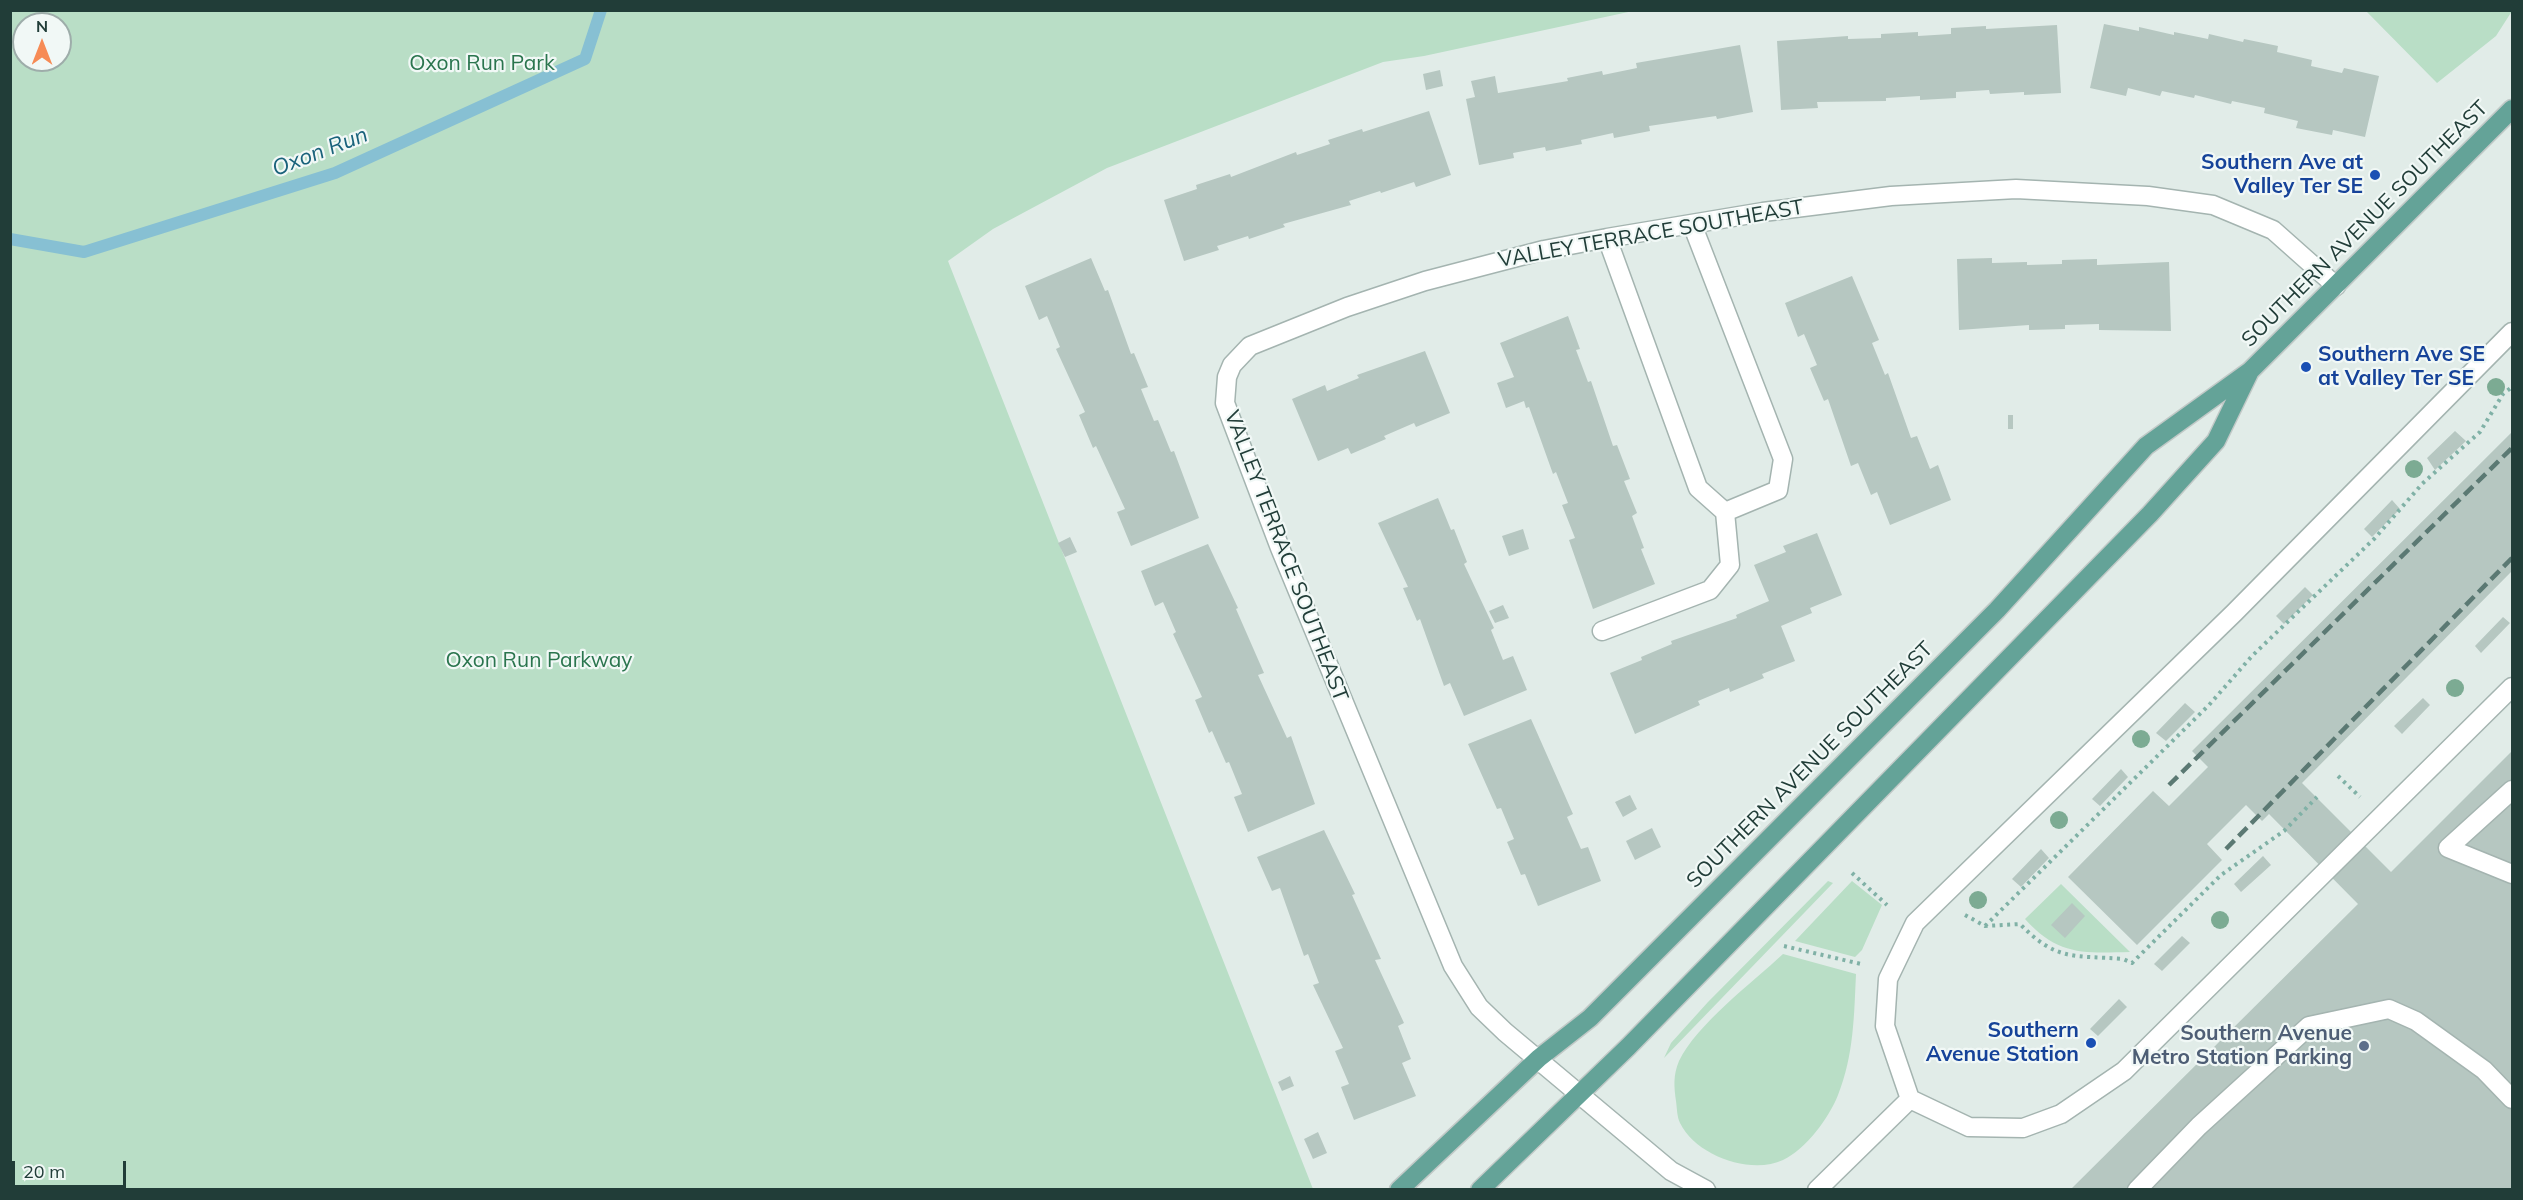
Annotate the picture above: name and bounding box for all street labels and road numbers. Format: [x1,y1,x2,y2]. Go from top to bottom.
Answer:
street label: SOUTHERN AVENUE SOUTHEAST [2237,96,2493,352]
street label: VALLEY TERRACE SOUTHEAST [1496,195,1806,273]
street label: VALLEY TERRACE SOUTHEAST [1219,407,1353,705]
street label: SOUTHERN AVENUE SOUTHEAST [1682,637,1938,893]

